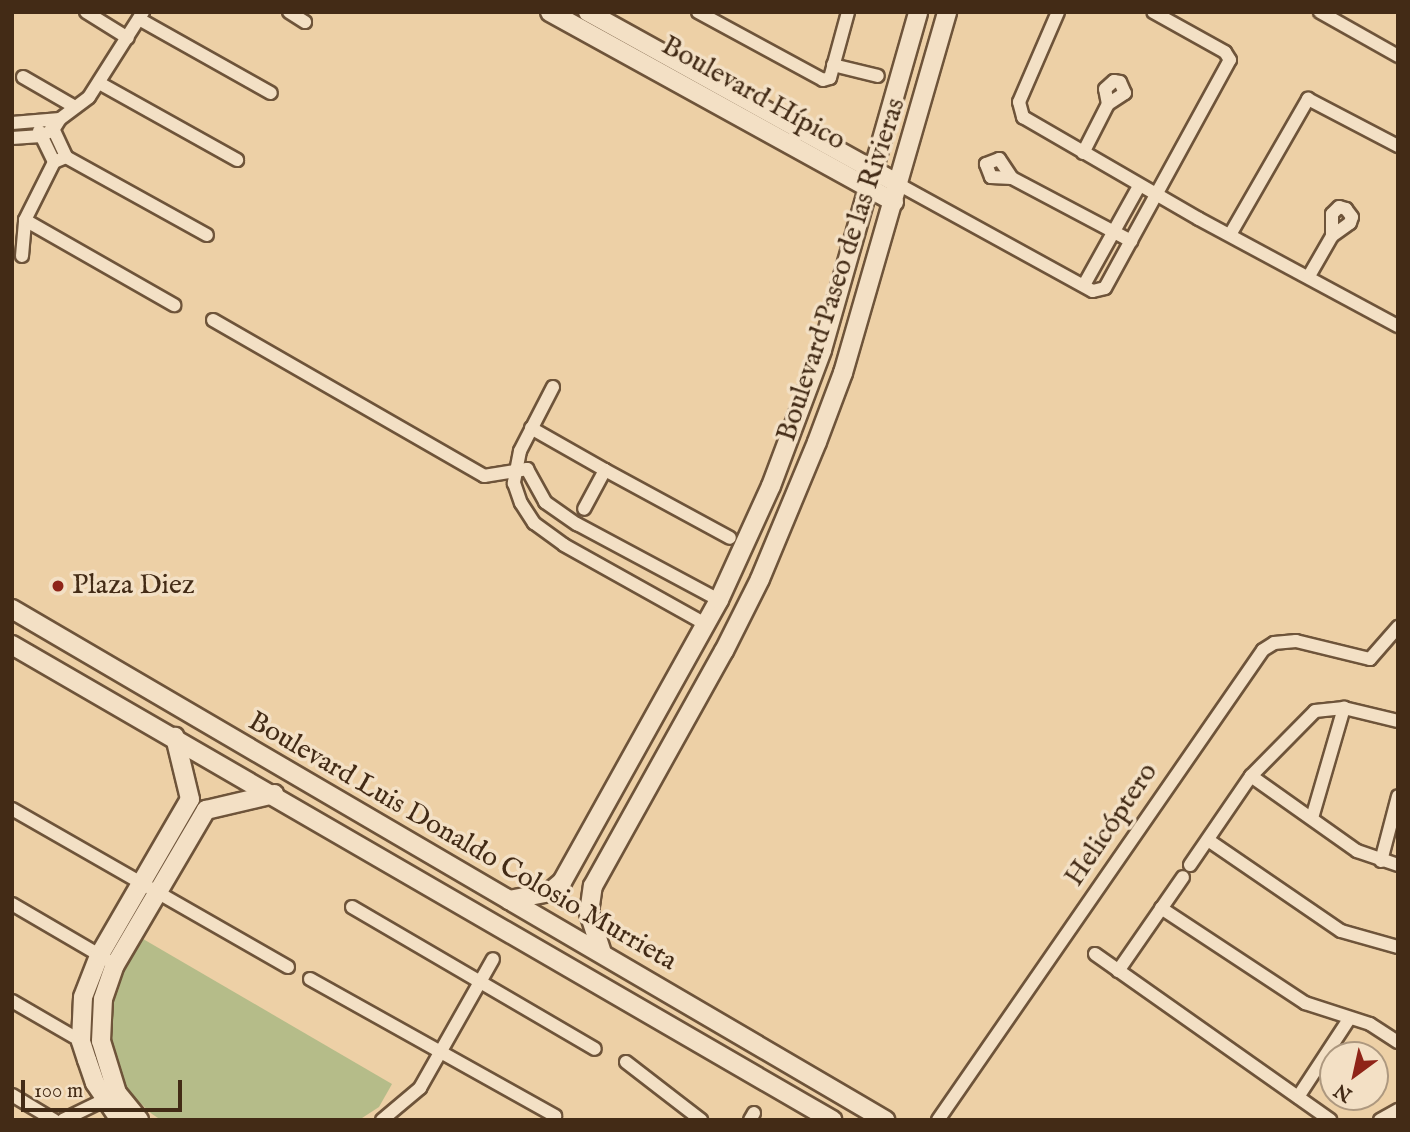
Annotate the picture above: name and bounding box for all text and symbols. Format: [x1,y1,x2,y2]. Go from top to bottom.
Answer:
street label: Boulevard Hípico [655,30,851,158]
street label: Boulevard Paseo de las Rivieras [771,94,913,446]
place label: Plaza Diez [72,569,195,603]
marker: Plaza Diez [50,578,66,594]
street label: Boulevard Luis Donaldo Colosio Murrieta [242,705,682,979]
street label: Helicóptero [1058,757,1166,893]
north arrow [1319,1041,1389,1111]
scale bar [24,1066,186,1110]
text: N [1330,1077,1357,1106]
text: 100 m [34,1078,83,1105]

